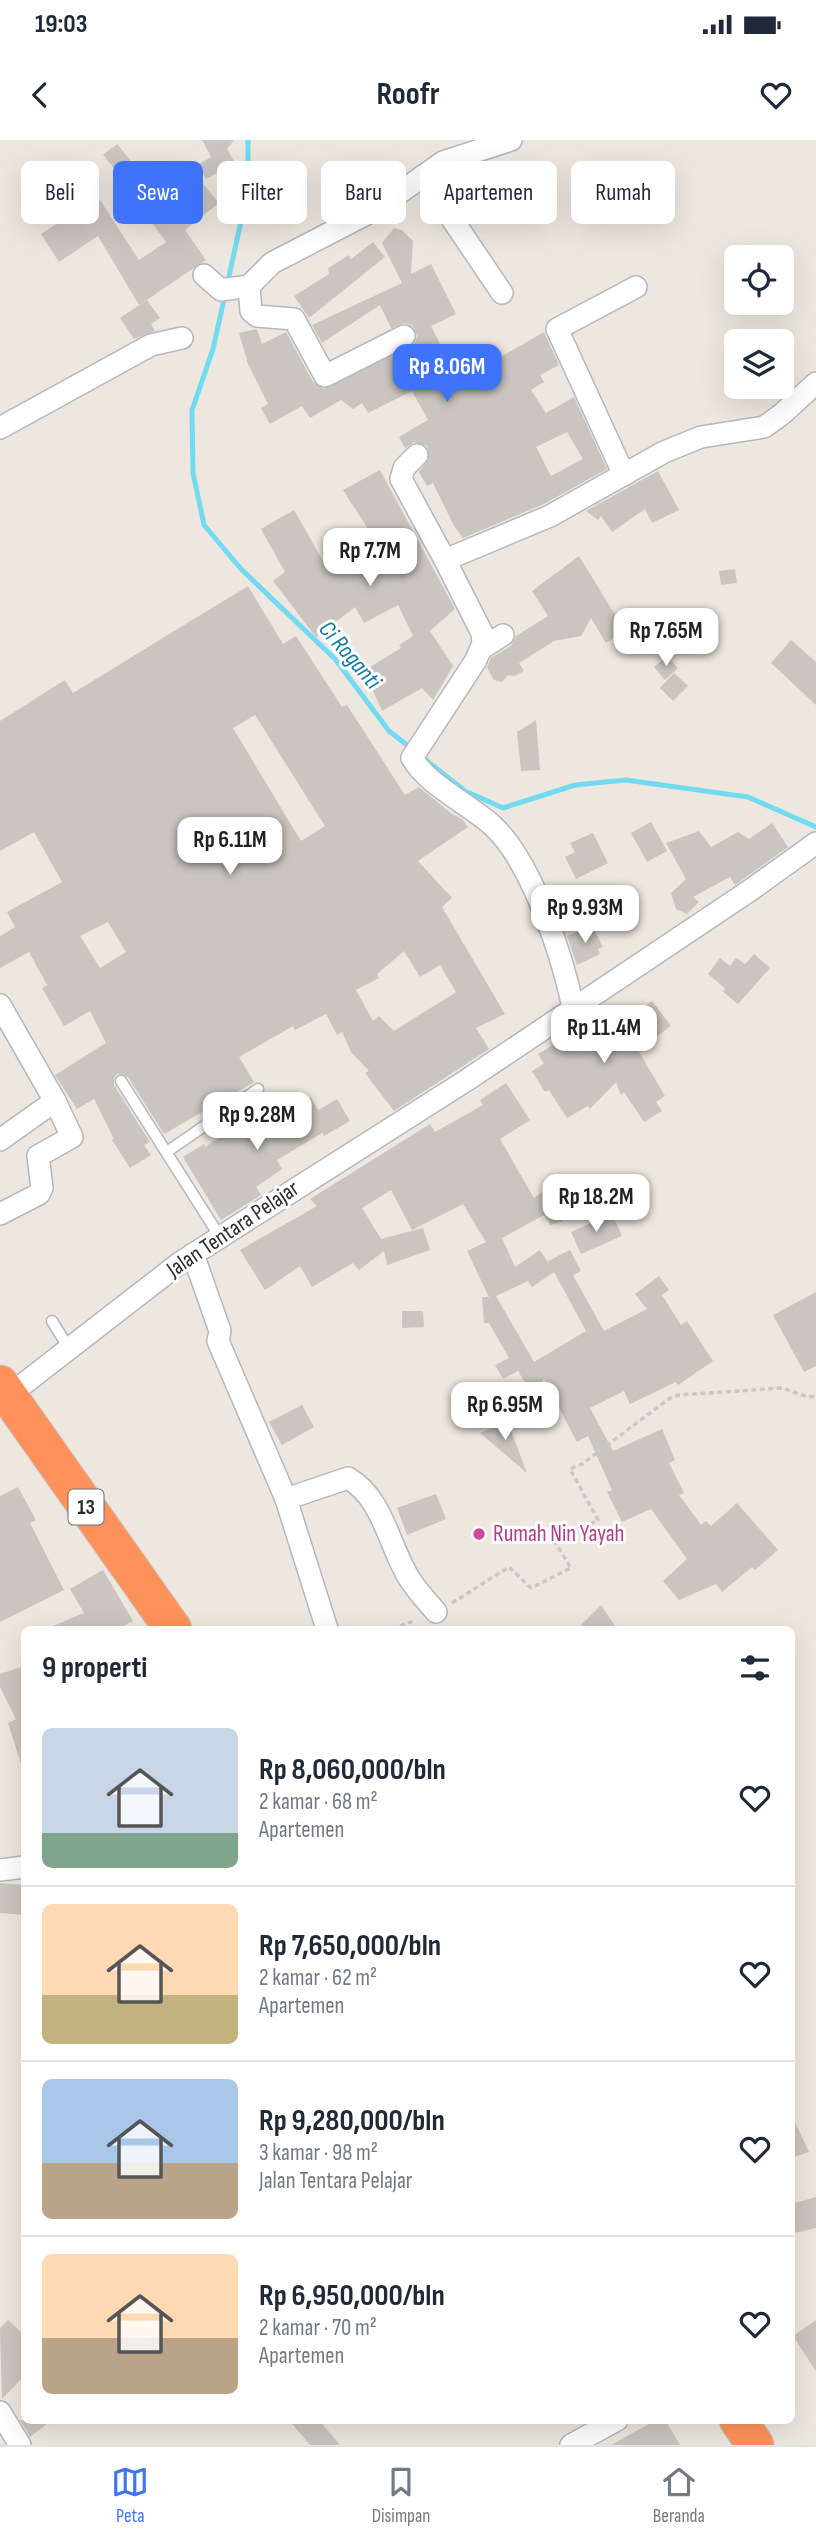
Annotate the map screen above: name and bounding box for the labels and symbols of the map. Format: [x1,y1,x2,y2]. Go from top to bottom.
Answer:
pin: Rp 8.06M [375,344,519,404]
pin: Rp 7.7M [305,528,435,588]
pin: Rp 7.65M [594,608,738,668]
water label: Ci Roganti [312,615,388,696]
pin: Rp 6.11M [158,818,302,877]
pin: Rp 9.93M [513,886,657,945]
pin: Rp 11.4M [532,1006,676,1065]
pin: Rp 9.28M [185,1093,329,1152]
street label: Jalan Tentara Pelajar [161,1174,305,1284]
pin: Rp 18.2M [524,1174,668,1234]
pin: Rp 6.95M [433,1382,577,1442]
road number: 13 [68,1490,104,1524]
place label: Rumah Nin Yayah [493,1520,624,1548]
marker: Rumah Nin Yayah [471,1526,487,1542]

